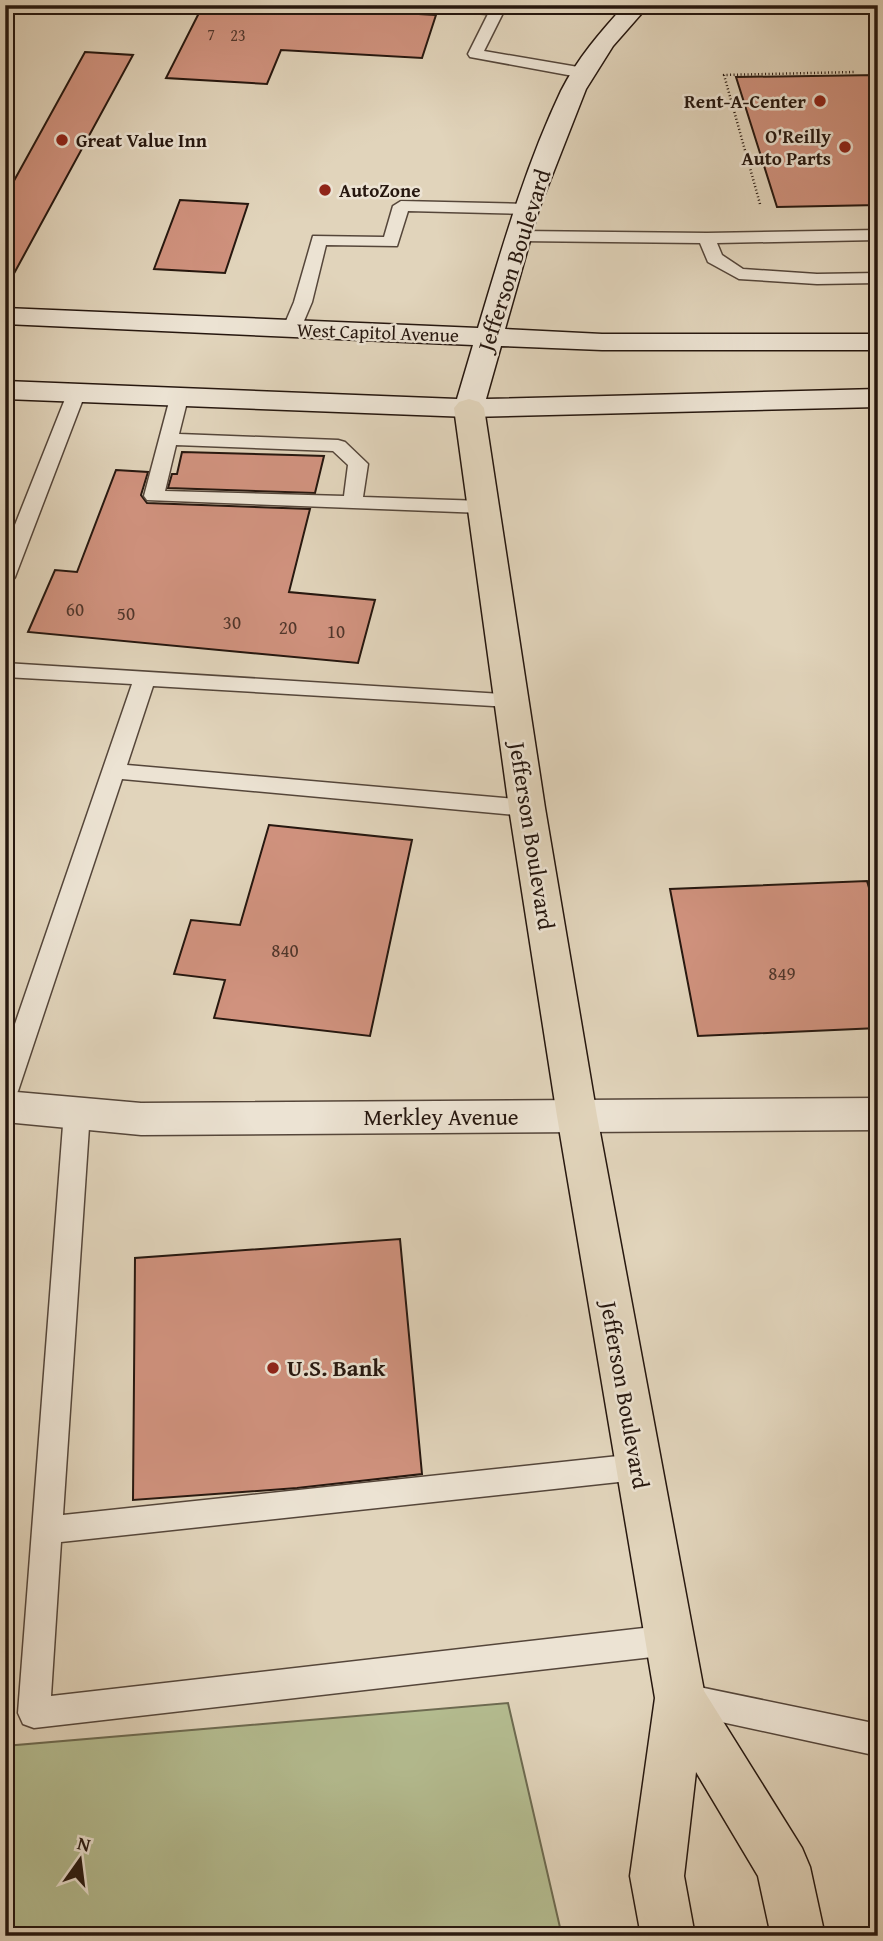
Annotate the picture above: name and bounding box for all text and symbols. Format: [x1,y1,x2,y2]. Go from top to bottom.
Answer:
house number: 7 [207,22,215,46]
house number: 23 [230,23,246,47]
place label: Rent-A-Center [684,87,806,115]
marker: Rent-A-Center [812,93,828,109]
place label: O'Reilly Auto Parts [742,122,831,172]
place label: Great Value Inn [76,126,208,154]
marker: Great Value Inn [54,132,70,148]
marker: O'Reilly Auto Parts [837,139,853,155]
street label: Jefferson Boulevard [468,164,559,358]
place label: AutoZone [339,176,421,204]
marker: AutoZone [317,182,333,198]
street label: West Capitol Avenue [297,315,459,349]
house number: 60 [66,595,84,623]
house number: 50 [117,599,135,627]
house number: 30 [223,608,241,636]
house number: 20 [279,613,297,641]
house number: 10 [327,617,345,645]
street label: Jefferson Boulevard [501,737,564,933]
house number: 840 [271,936,299,964]
house number: 849 [768,959,796,987]
street label: Merkley Avenue [363,1100,519,1133]
street label: Jefferson Boulevard [592,1296,658,1492]
place label: U.S. Bank [287,1351,386,1384]
marker: U.S. Bank [265,1360,281,1376]
north arrow [46,1826,116,1896]
text: N [75,1828,94,1859]

